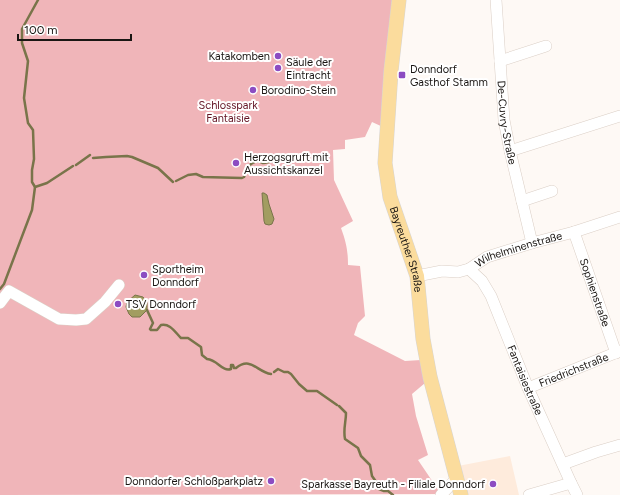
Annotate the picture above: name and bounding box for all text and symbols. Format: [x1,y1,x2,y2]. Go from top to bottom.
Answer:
scale bar [18,16,131,42]
text: 100 m [24,23,58,37]
place label: Katakomben [208,50,270,63]
marker: Katakomben [273,51,283,61]
place label: Säule der Eintracht [286,56,332,82]
marker: Säule der Eintracht [273,63,283,73]
place label: Donndorf Gasthof Stamm [410,63,488,89]
marker: Donndorf Gasthof Stamm [397,70,407,80]
street label: De-Cuvry-Straße [495,80,519,166]
place label: Borodino-Stein [261,84,336,97]
marker: Borodino-Stein [248,85,258,95]
park label: Schlosspark Fantaisie [198,99,258,125]
place label: Herzogsgruft mit Aussichtskanzel [244,151,329,177]
marker: Herzogsgruft mit Aussichtskanzel [231,158,241,168]
street label: Bayreuther Straße [387,205,425,293]
street label: Wilhelminenstraße [472,229,564,270]
street label: Sophienstraße [577,257,613,328]
place label: Sportheim Donndorf [152,263,204,289]
marker: Sportheim Donndorf [139,270,149,280]
place label: TSV Donndorf [126,298,197,311]
marker: TSV Donndorf [113,299,123,309]
street label: Fantaisiestraße [505,343,546,417]
street label: Friedrichstraße [537,350,610,390]
place label: Donndorfer Schloßparkplatz [125,475,263,488]
marker: Donndorfer Schloßparkplatz [266,476,276,486]
place label: Sparkasse Bayreuth - Filiale Donndorf [301,478,486,491]
marker: Sparkasse Bayreuth - Filiale Donndorf [488,479,498,489]

